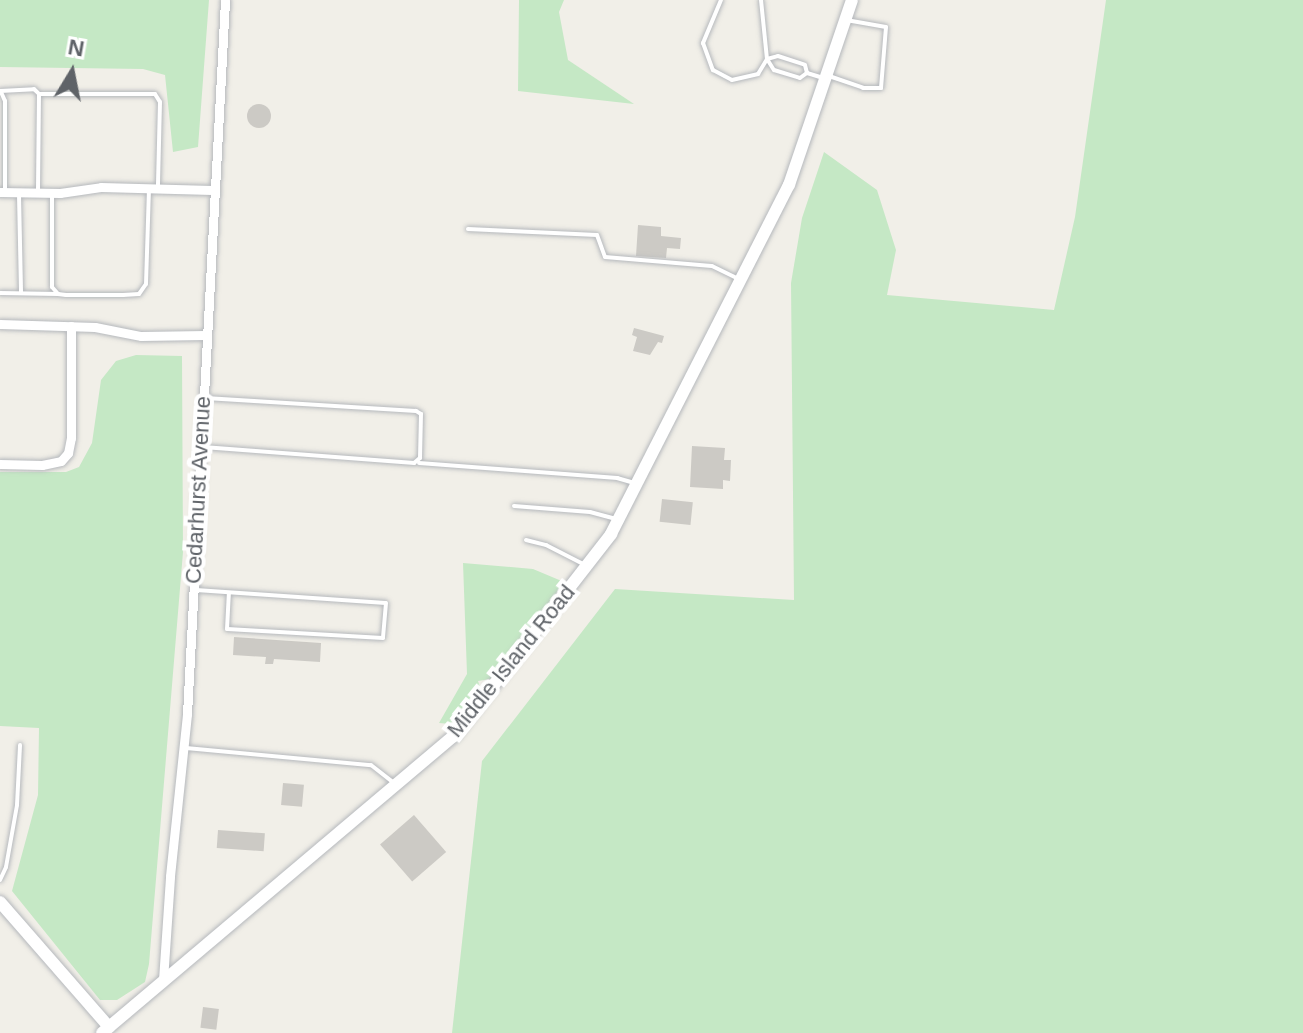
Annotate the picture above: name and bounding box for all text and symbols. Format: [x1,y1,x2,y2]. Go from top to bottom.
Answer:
north arrow [32,32,112,112]
text: N [66,34,86,62]
street label: Cedarhurst Avenue [180,395,216,585]
street label: Middle Island Road [441,580,581,742]

